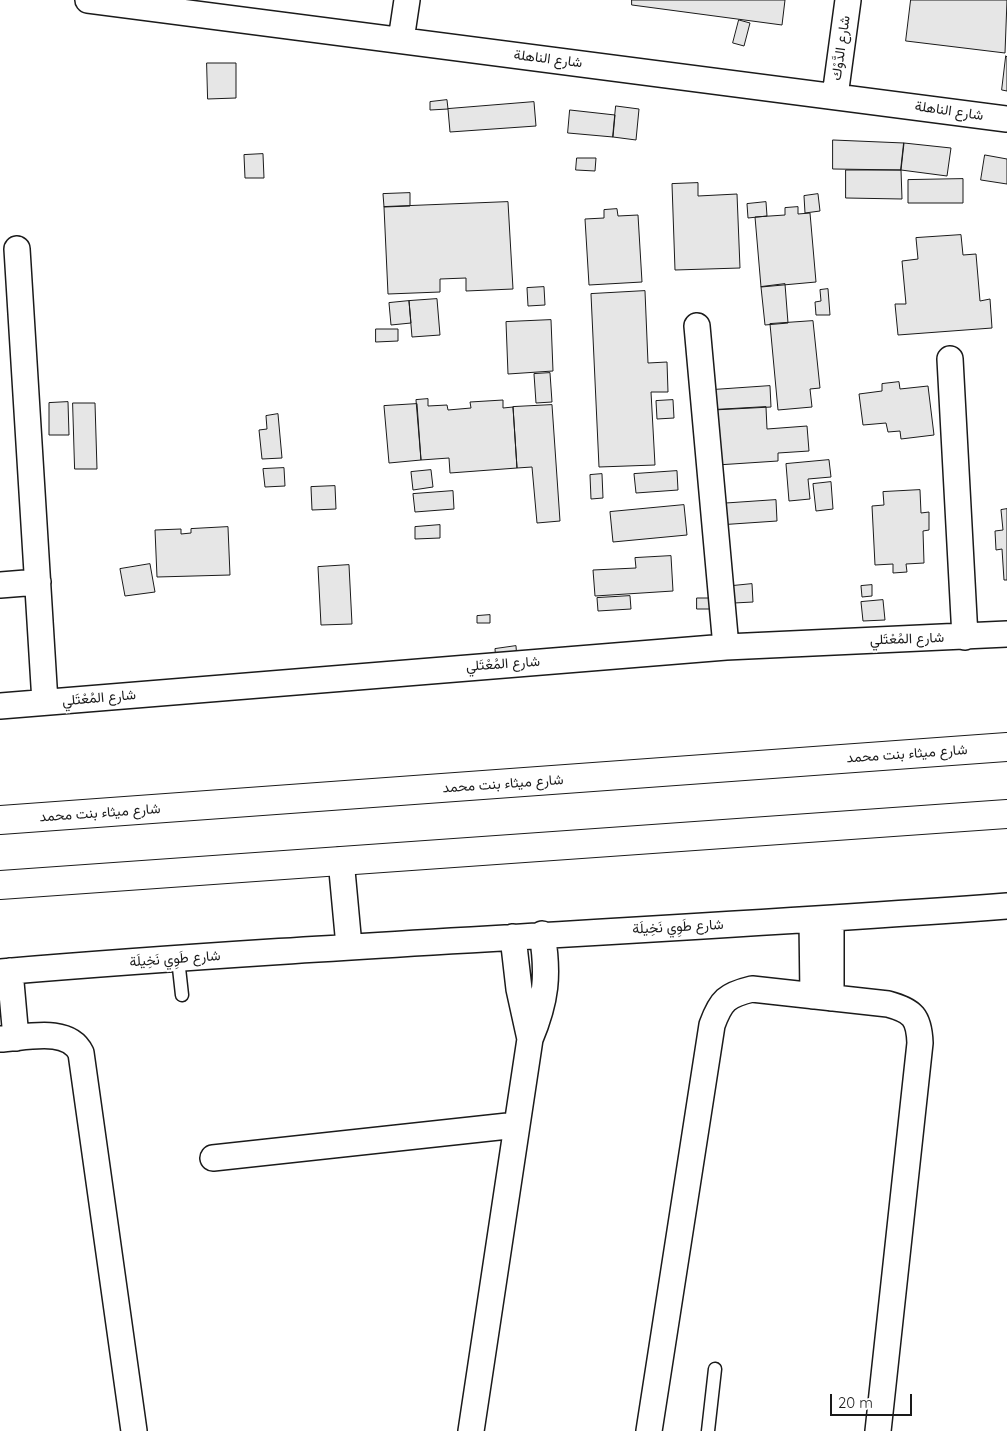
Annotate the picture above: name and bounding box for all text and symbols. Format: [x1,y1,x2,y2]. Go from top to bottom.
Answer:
street label: شارع الدَّوْك [828,15,854,81]
street label: شارع الناهلة [513,46,583,72]
street label: شارع الناهلة [914,98,984,124]
street label: شارع المُعْتَلي [870,629,944,649]
street label: شارع المُعْتَلي [465,653,541,675]
street label: شارع المُعْتَلي [61,686,137,710]
street label: شارع ميثاء بنت محمد [846,741,968,767]
street label: شارع ميثاء بنت محمد [442,771,564,797]
street label: شارع ميثاء بنت محمد [39,800,161,826]
street label: شارع طَوِي نَخِيلَة [632,916,724,938]
street label: شارع طَوِي نَخِيلَة [129,947,221,971]
scale bar [832,1384,914,1416]
text: 20 m [838,1393,873,1412]

